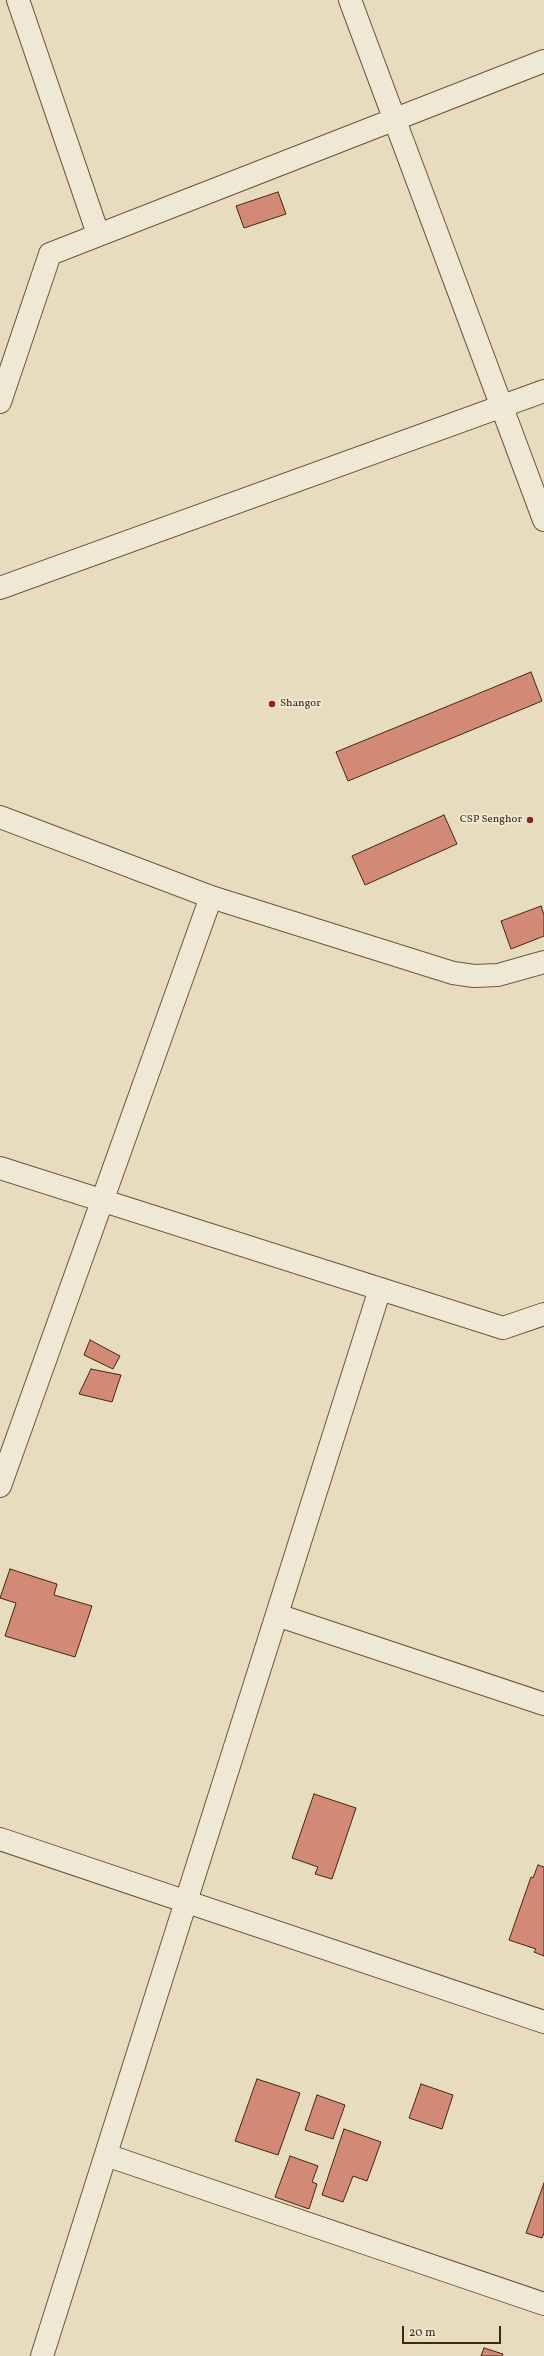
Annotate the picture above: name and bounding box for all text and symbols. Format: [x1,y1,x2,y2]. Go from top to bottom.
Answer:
place label: Shangor [280,697,321,711]
marker: Shangor [267,699,277,709]
place label: CSP Senghor [460,813,522,827]
marker: CSP Senghor [525,815,535,825]
scale bar [404,2318,503,2344]
text: 20 m [409,2325,436,2341]

